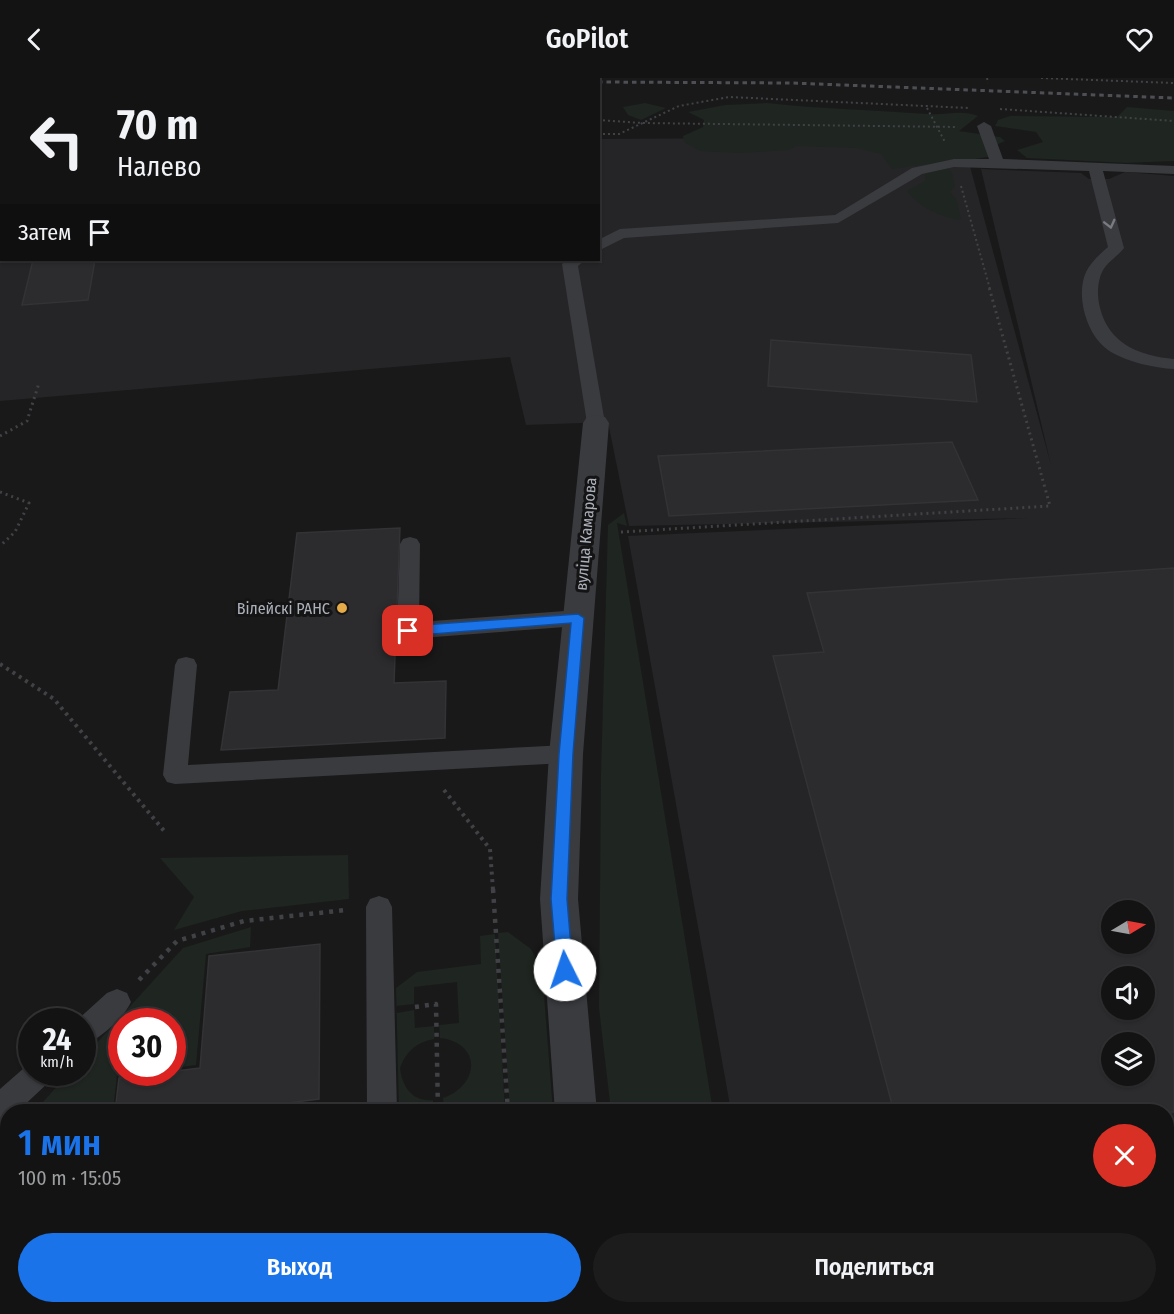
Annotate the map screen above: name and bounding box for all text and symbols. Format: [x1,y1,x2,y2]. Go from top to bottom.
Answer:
icon: back [18,23,51,56]
text: GoPilot [546,23,628,55]
icon: heart [1123,23,1156,56]
text: 70 m [117,100,198,150]
icon: left [18,102,96,180]
text: Налево [117,151,201,183]
icon: arrive [83,216,116,249]
one-way arrow [1103,218,1115,229]
text: Затем [18,219,71,246]
street label: вуліца Камарова [572,476,600,591]
place label: Вілейскі РАНС [237,599,330,618]
marker: Вілейскі РАНС [335,601,349,615]
pin [382,605,433,656]
icon: arrive [391,614,424,647]
north arrow [1101,900,1155,954]
map controls [1101,900,1155,1086]
position arrow [533,938,597,1002]
button: sound [1101,966,1155,1020]
speed limit sign: 30 [108,1008,186,1086]
text: 24 [43,1022,71,1058]
button: layers [1101,1032,1155,1086]
text: km/h [40,1053,74,1071]
text: 1 мин [18,1121,101,1165]
button: close [1093,1124,1156,1187]
text: 100 m · 15:05 [18,1166,121,1190]
button: Выход [18,1233,581,1302]
button: Поделиться [593,1233,1156,1302]

